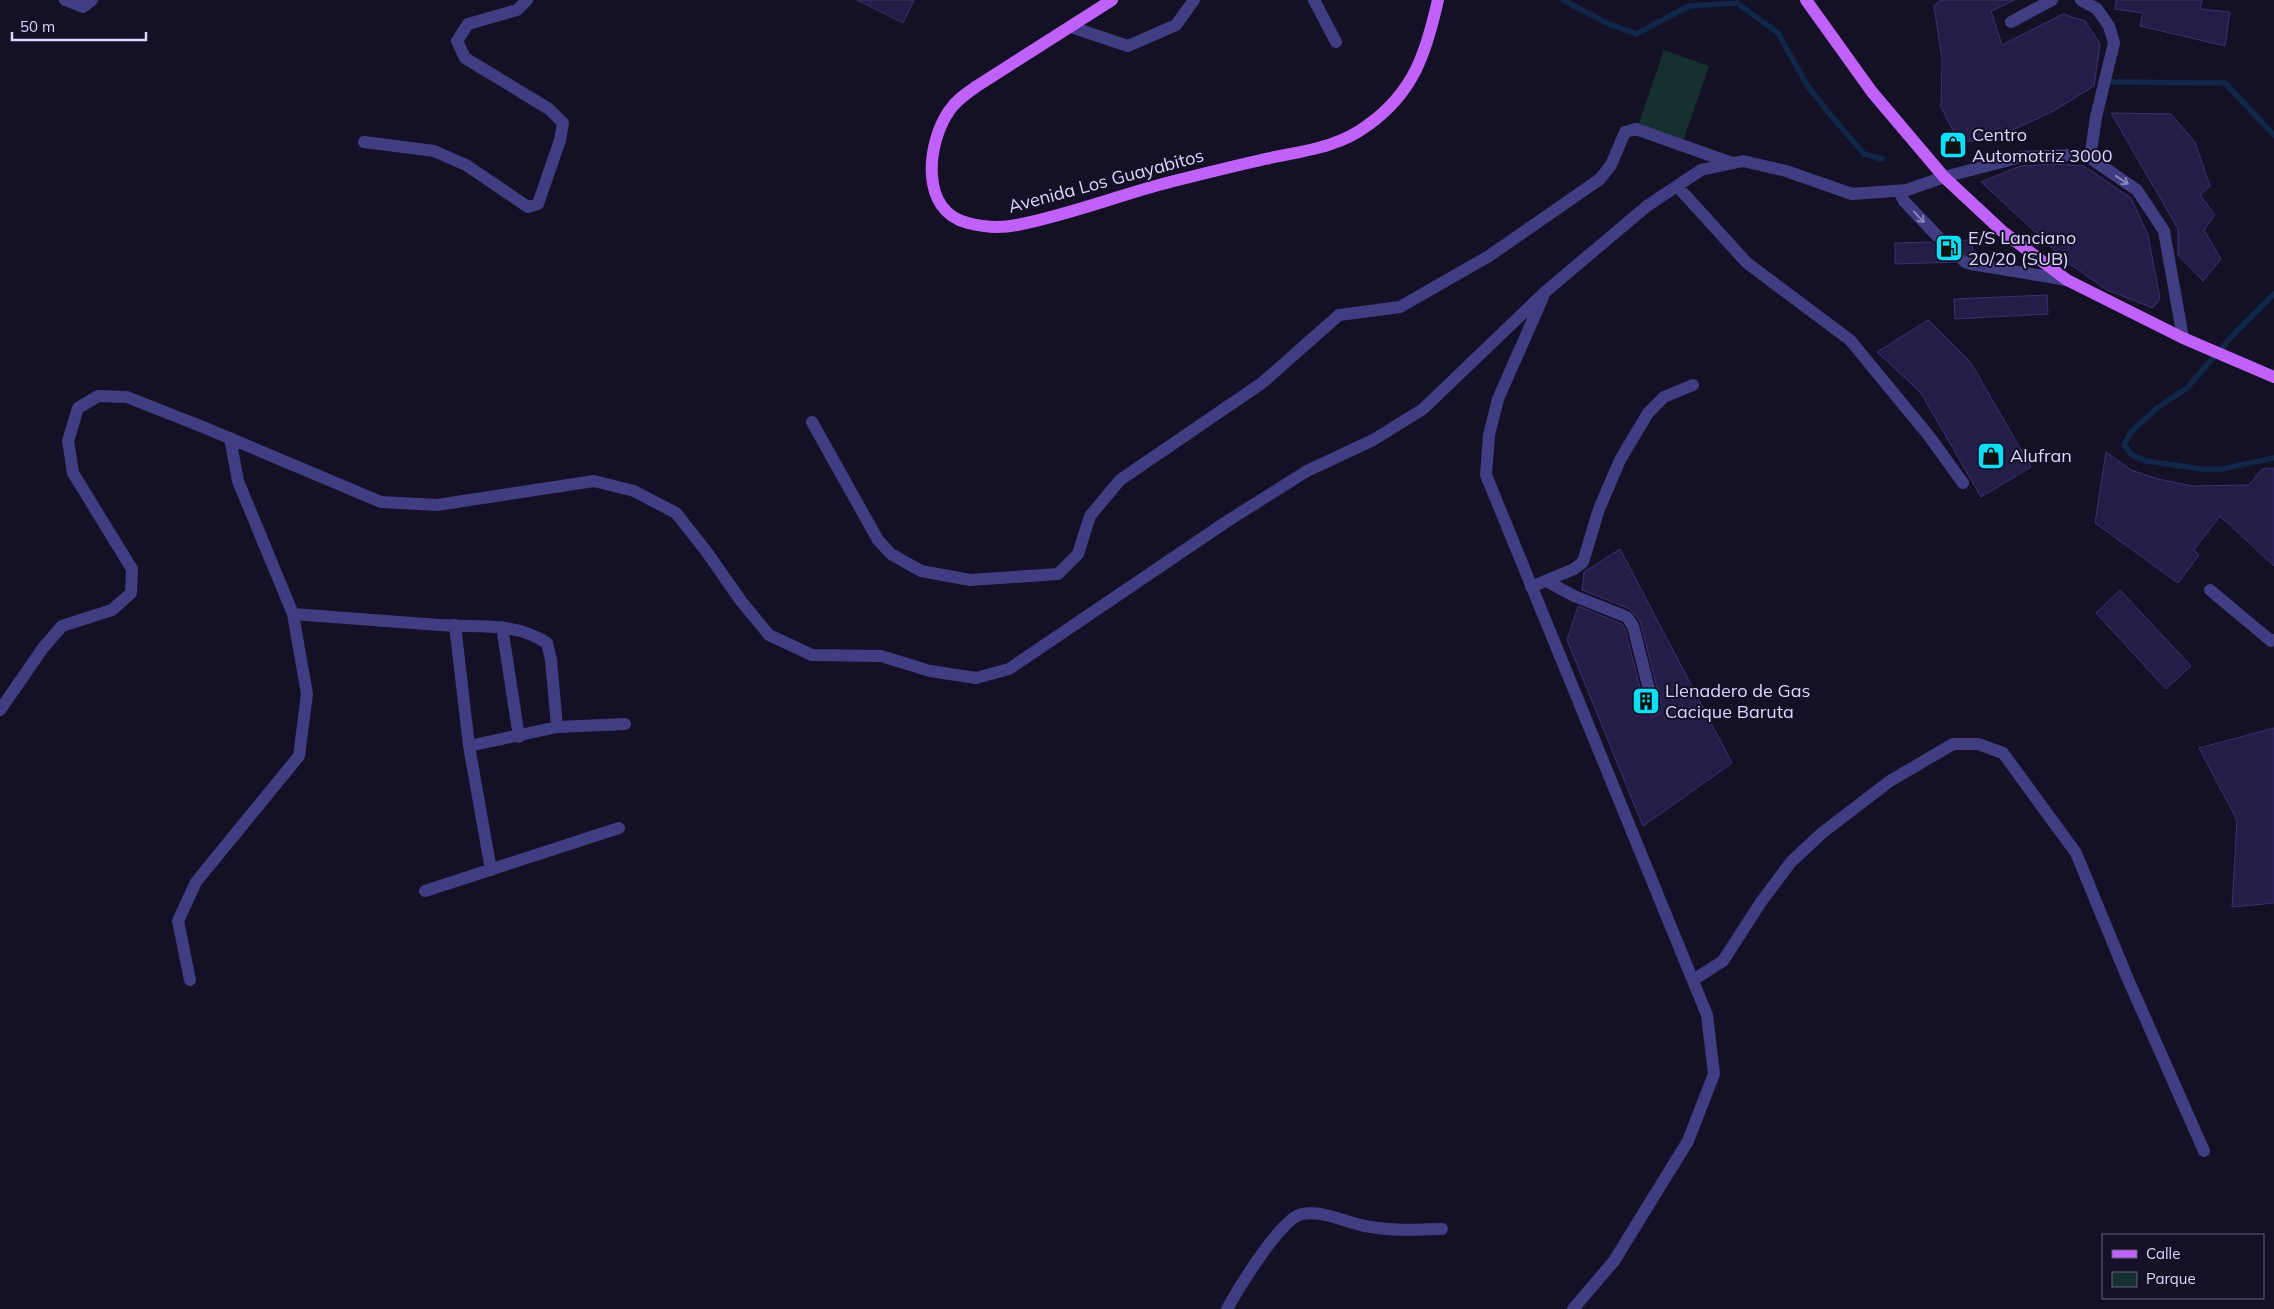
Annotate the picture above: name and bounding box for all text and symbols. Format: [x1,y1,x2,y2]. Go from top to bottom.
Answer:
scale bar [12,10,146,42]
text: 50 m [20,17,55,36]
place label: Centro Automotriz 3000 [1972,123,2112,167]
shop icon: Centro Automotriz 3000 [1938,130,1968,160]
street label: Avenida Los Guayabitos [1005,143,1206,218]
one-way arrow [2115,175,2129,185]
one-way arrow [1913,211,1925,223]
place label: E/S Lanciano 20/20 (SUB) [1968,226,2076,270]
fuel station icon: E/S Lanciano 20/20 (SUB) [1934,233,1964,263]
shop icon: Alufran [1976,441,2006,471]
place label: Alufran [2010,444,2072,467]
place label: Llenadero de Gas Cacique Baruta [1665,679,1810,723]
building icon: Llenadero de Gas Cacique Baruta [1631,686,1661,716]
legend [2102,1234,2264,1299]
text: Calle [2146,1244,2180,1263]
text: Parque [2146,1269,2196,1288]

